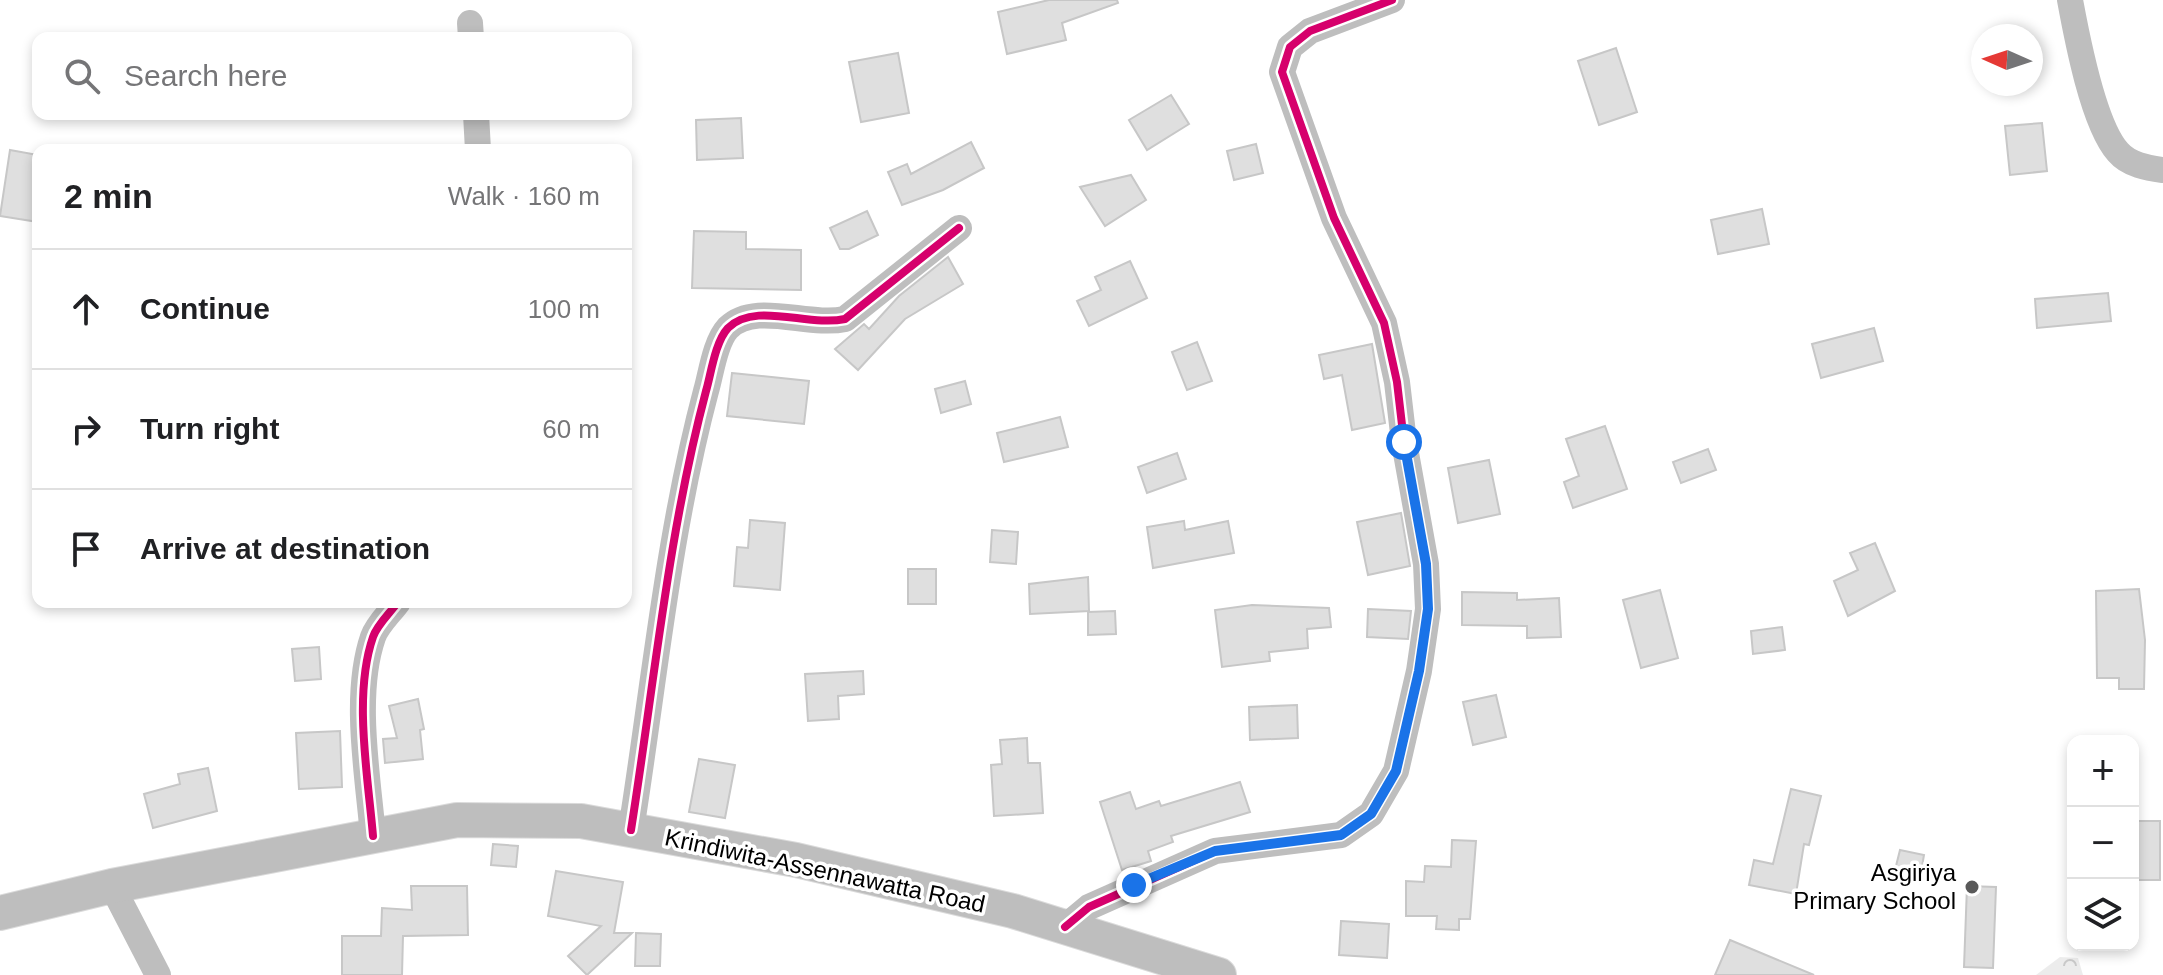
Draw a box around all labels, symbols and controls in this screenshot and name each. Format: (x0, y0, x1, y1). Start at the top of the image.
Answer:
north arrow (1971, 24, 2043, 96)
search box (32, 32, 632, 120)
icon: search (60, 54, 104, 98)
text: Search here (124, 59, 287, 92)
text: 2 min (64, 177, 153, 215)
text: Walk · 160 m (448, 181, 600, 211)
icon: ahead (64, 287, 108, 331)
text: Continue (140, 292, 270, 325)
text: 100 m (528, 294, 600, 324)
icon: right (64, 407, 108, 451)
text: Turn right (140, 412, 279, 445)
text: 60 m (542, 414, 600, 444)
route start (1386, 424, 1422, 460)
icon: arrive (64, 527, 108, 571)
text: Arrive at destination (140, 532, 430, 565)
map controls (2067, 735, 2139, 951)
button: + (2067, 735, 2139, 807)
button: − (2067, 807, 2139, 879)
street label: Krindiwita-Assennawatta Road (662, 823, 988, 918)
place label: Asgiriya Primary School (1793, 859, 1957, 914)
route end (1116, 867, 1152, 903)
marker: Asgiriya Primary School (1963, 878, 1981, 896)
button: layers (2067, 879, 2139, 951)

